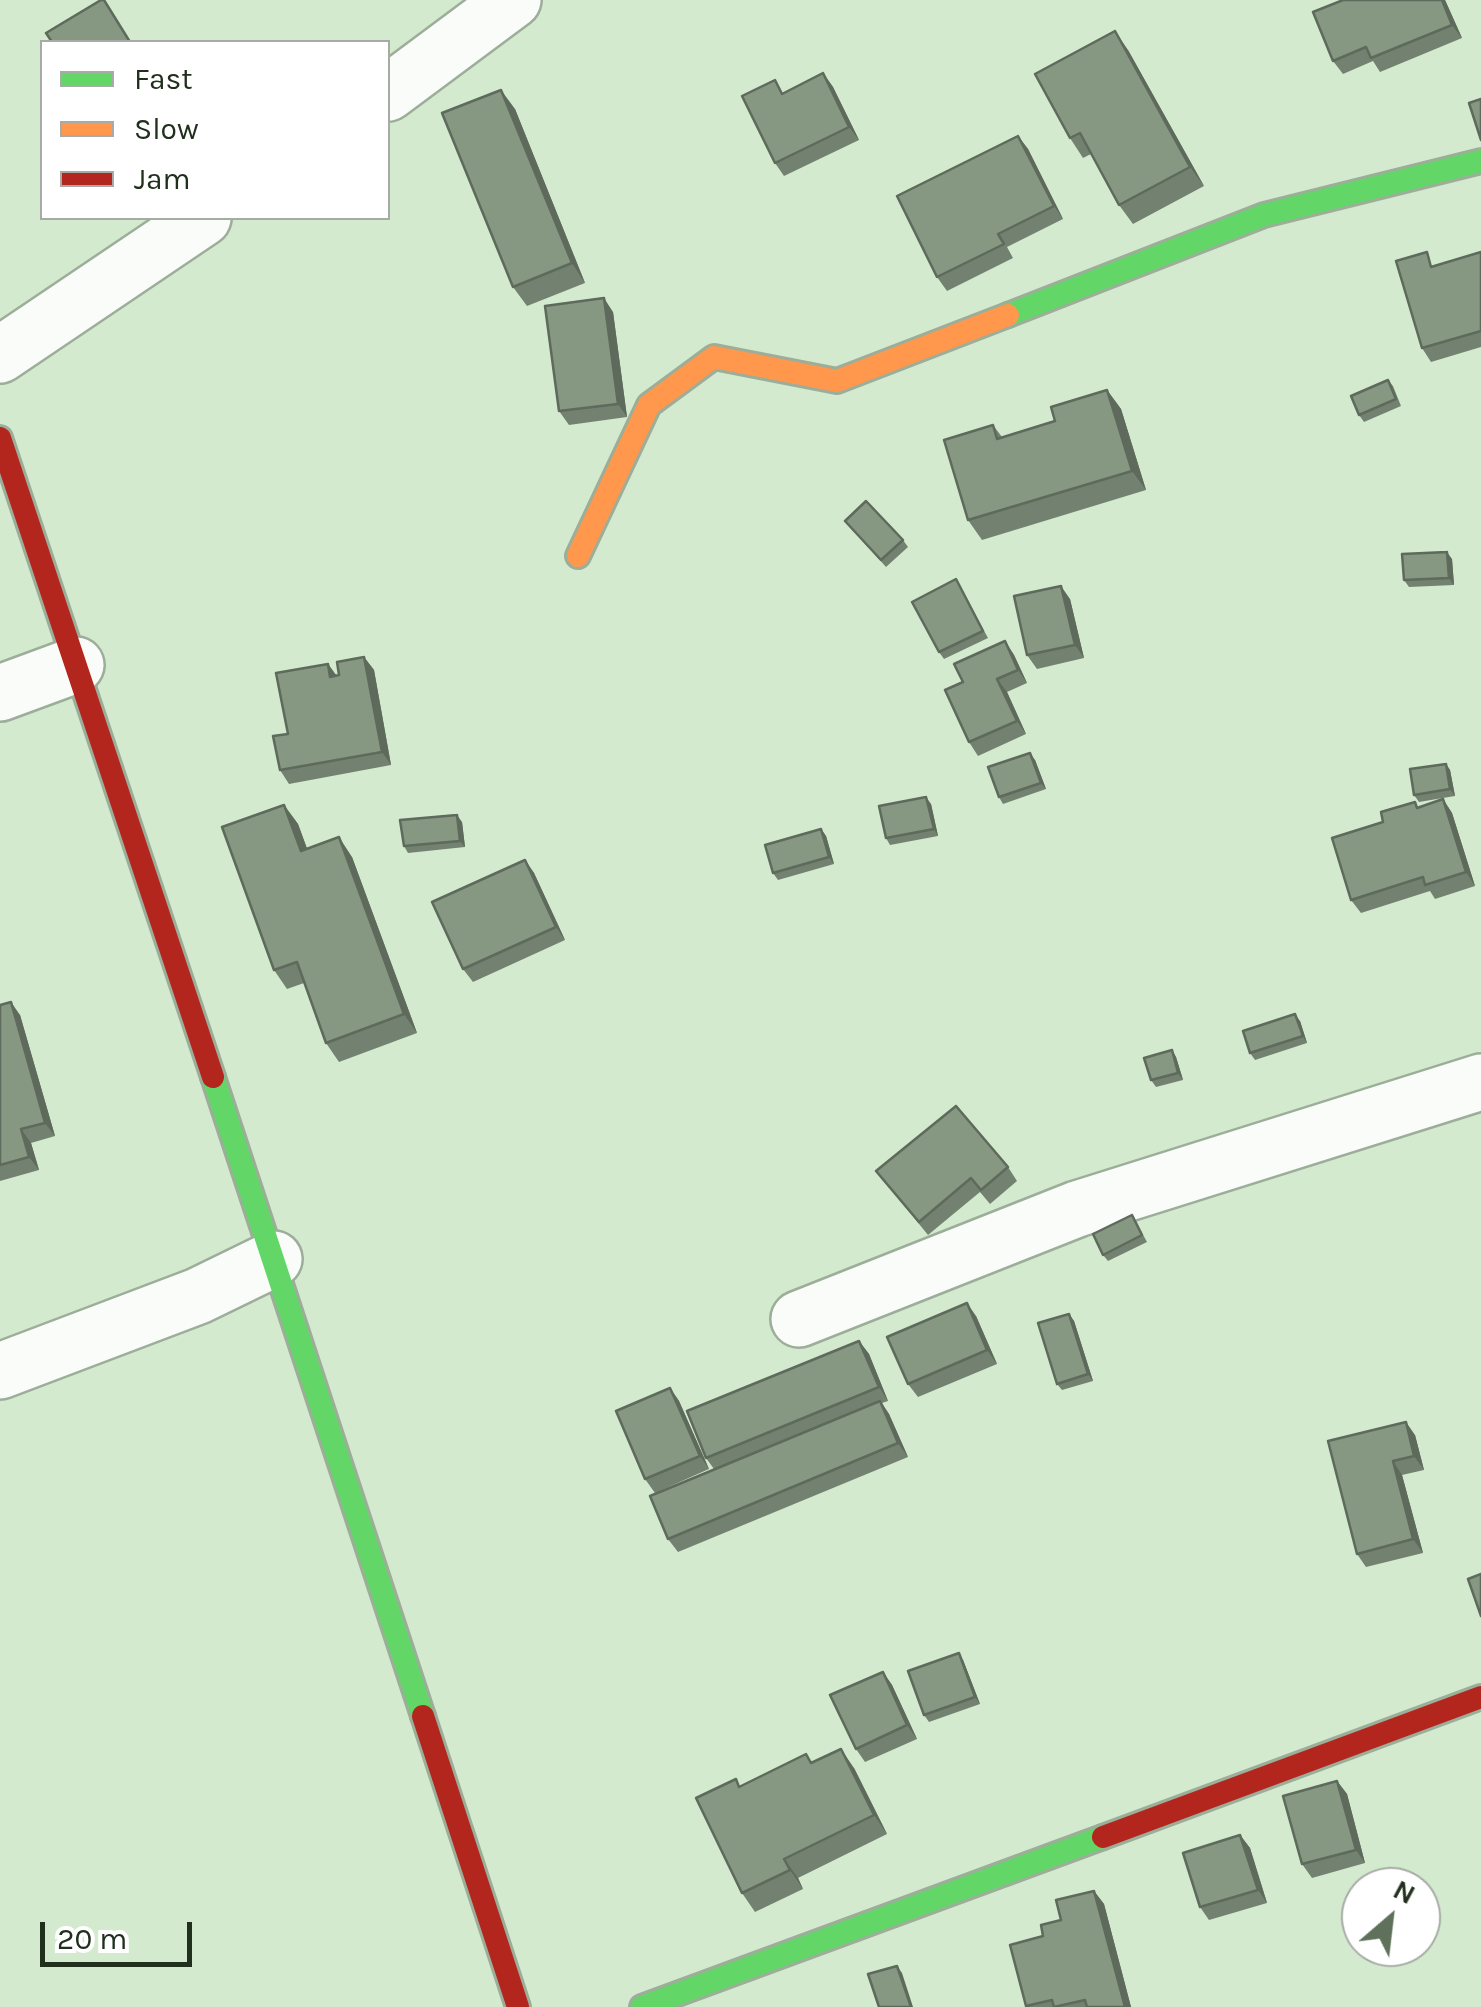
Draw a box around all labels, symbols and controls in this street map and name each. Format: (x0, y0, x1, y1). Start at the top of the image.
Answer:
legend (40, 40, 390, 220)
text: Fast (134, 61, 193, 97)
text: Slow (134, 111, 199, 147)
text: Jam (134, 161, 191, 197)
north arrow (1341, 1867, 1441, 1967)
text: N (1388, 1873, 1421, 1911)
scale bar (45, 1902, 198, 1964)
text: 20 m (57, 1921, 127, 1957)

